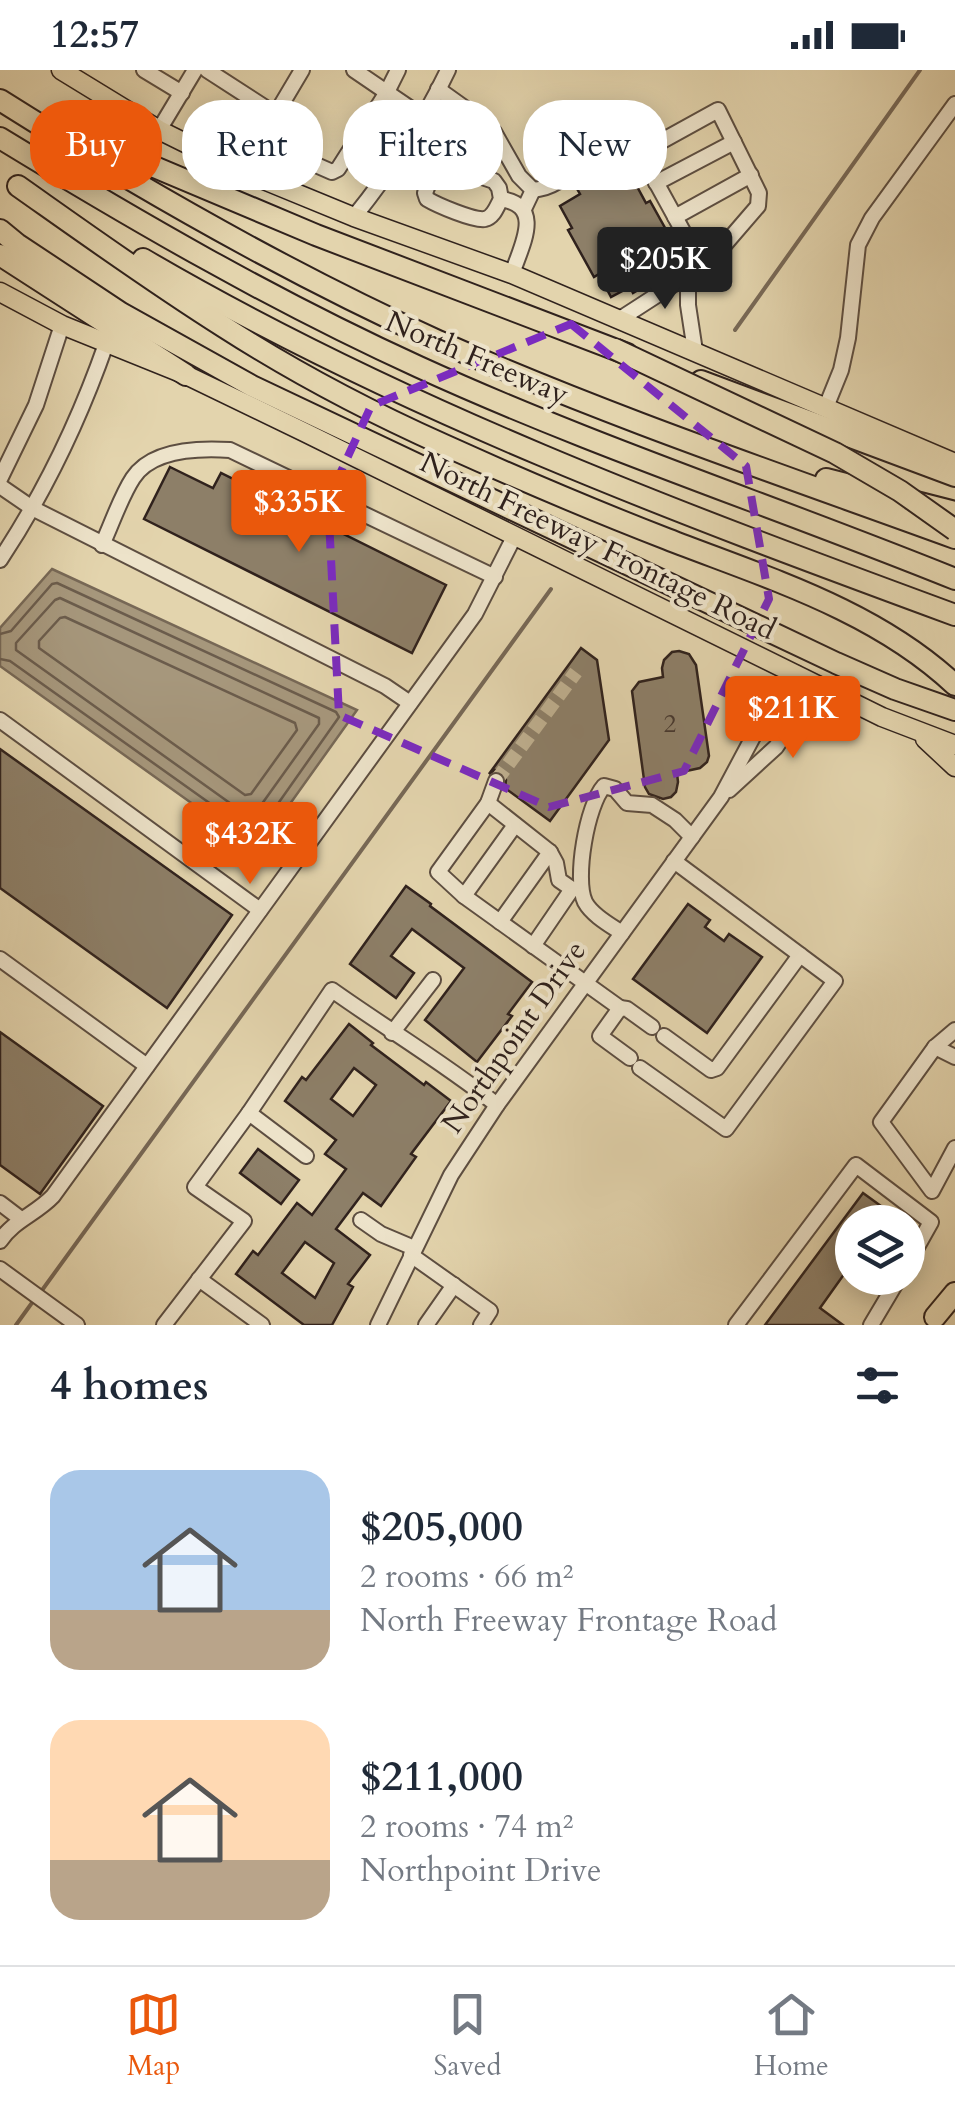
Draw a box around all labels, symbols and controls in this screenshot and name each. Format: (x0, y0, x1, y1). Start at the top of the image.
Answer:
text: 12:57 (50, 9, 139, 61)
chip: Buy (30, 100, 162, 190)
chip: Rent (182, 100, 323, 190)
chip: Filters (343, 100, 503, 190)
chip: New (523, 100, 667, 190)
pin: $205K (595, 227, 735, 312)
text: $205K (619, 237, 711, 281)
street label: North Freeway (379, 301, 575, 415)
street label: North Freeway Frontage Road (413, 442, 783, 650)
pin: $335K (229, 470, 369, 555)
text: $335K (253, 480, 345, 524)
pin: $211K (723, 676, 863, 761)
text: $211K (747, 686, 839, 730)
house number: 2 (664, 707, 676, 741)
pin: $432K (180, 802, 320, 887)
text: $432K (204, 812, 296, 856)
street label: Northpoint Drive (432, 932, 596, 1142)
map controls (835, 1205, 925, 1295)
button: layers (835, 1205, 925, 1295)
text: 4 homes (50, 1357, 208, 1414)
icon: filters (850, 1358, 905, 1413)
text: $205,000 (360, 1498, 523, 1555)
icon: home (130, 1510, 250, 1630)
text: 2 rooms · 66 m² (360, 1555, 573, 1599)
text: North Freeway Frontage Road (360, 1599, 777, 1643)
text: $211,000 (360, 1748, 523, 1805)
icon: home (130, 1760, 250, 1880)
text: 2 rooms · 74 m² (360, 1805, 573, 1849)
text: Northpoint Drive (360, 1849, 602, 1893)
tab: Map (126, 1987, 181, 2085)
tab: Saved (434, 1987, 501, 2085)
tab: Home (754, 1987, 829, 2085)

